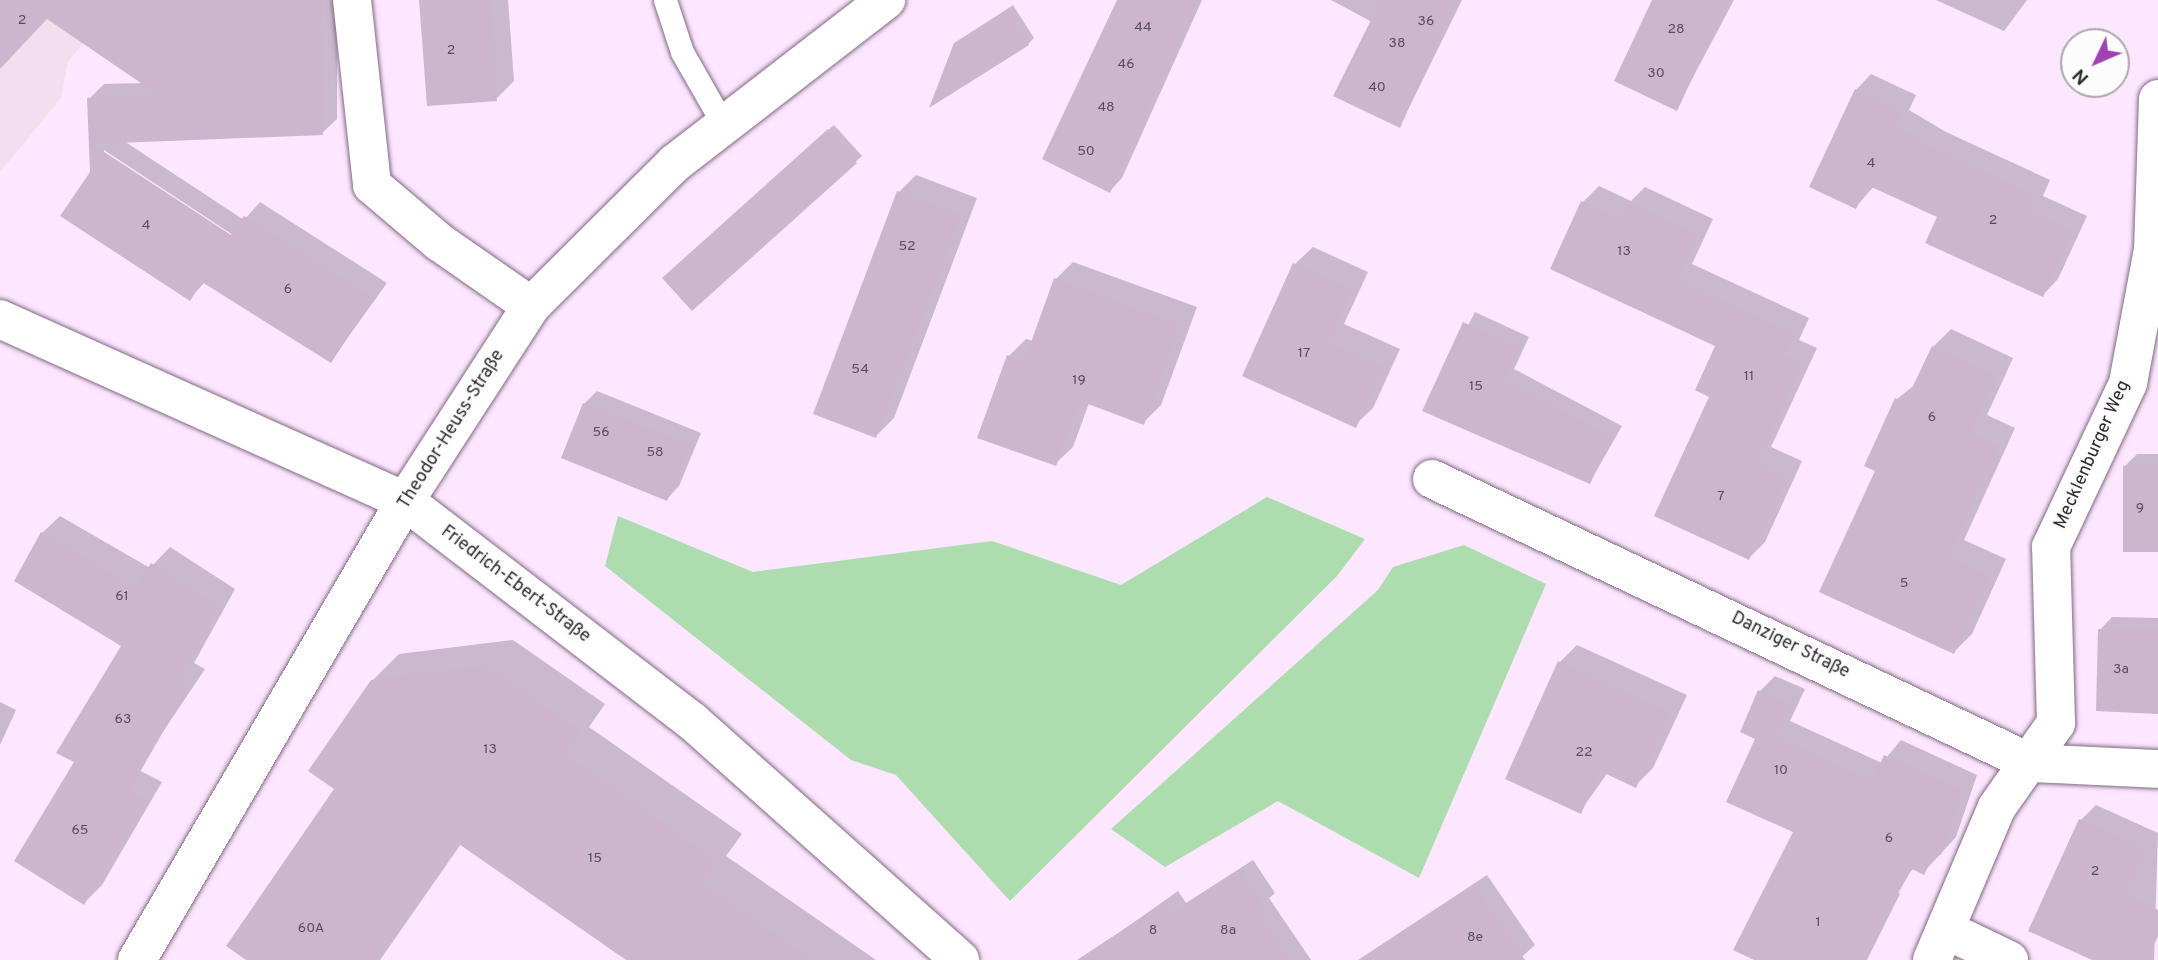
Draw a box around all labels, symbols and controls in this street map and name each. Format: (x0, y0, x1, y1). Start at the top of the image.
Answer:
house number: 2 (18, 13, 26, 29)
house number: 36 (1418, 14, 1434, 30)
house number: 44 (1134, 20, 1152, 36)
house number: 28 (1667, 22, 1685, 38)
north arrow (2060, 28, 2130, 98)
house number: 38 (1389, 36, 1405, 52)
house number: 2 (447, 43, 455, 59)
house number: 46 (1117, 57, 1135, 73)
text: N (2068, 63, 2095, 89)
house number: 30 (1647, 66, 1665, 82)
house number: 40 (1368, 80, 1386, 96)
house number: 48 (1097, 100, 1115, 116)
house number: 50 (1077, 144, 1095, 160)
house number: 4 (1867, 156, 1875, 172)
house number: 2 (1989, 213, 1997, 229)
house number: 4 (142, 218, 150, 234)
house number: 52 (898, 239, 916, 255)
house number: 13 (1617, 244, 1631, 260)
house number: 6 (284, 282, 292, 298)
street label: Theodor-Heuss-Straße (394, 346, 510, 514)
house number: 17 (1298, 346, 1310, 362)
house number: 54 (851, 362, 869, 378)
house number: 11 (1744, 369, 1754, 385)
house number: 19 (1072, 373, 1086, 389)
street label: Mecklenburger Weg (2050, 377, 2136, 533)
house number: 15 (1469, 379, 1483, 395)
house number: 6 (1928, 410, 1936, 426)
house number: 56 (592, 425, 610, 441)
house number: 58 (646, 445, 664, 461)
house number: 7 (1717, 489, 1725, 505)
house number: 9 (2136, 501, 2144, 517)
street label: Friedrich-Ebert-Straße (436, 522, 594, 648)
house number: 5 (1900, 576, 1908, 592)
house number: 61 (115, 589, 129, 605)
street label: Danziger Straße (1727, 608, 1853, 684)
house number: 3a (2113, 662, 2129, 678)
house number: 63 (115, 712, 131, 728)
house number: 13 (483, 742, 497, 758)
house number: 22 (1575, 745, 1593, 761)
house number: 10 (1774, 763, 1788, 779)
house number: 65 (71, 823, 89, 839)
house number: 6 (1885, 831, 1893, 847)
house number: 15 (588, 851, 602, 867)
house number: 2 (2091, 864, 2099, 880)
house number: 1 (1815, 915, 1821, 931)
house number: 60A (298, 921, 324, 937)
house number: 8 (1149, 923, 1157, 939)
house number: 8a (1220, 923, 1236, 939)
house number: 8e (1467, 930, 1483, 946)

